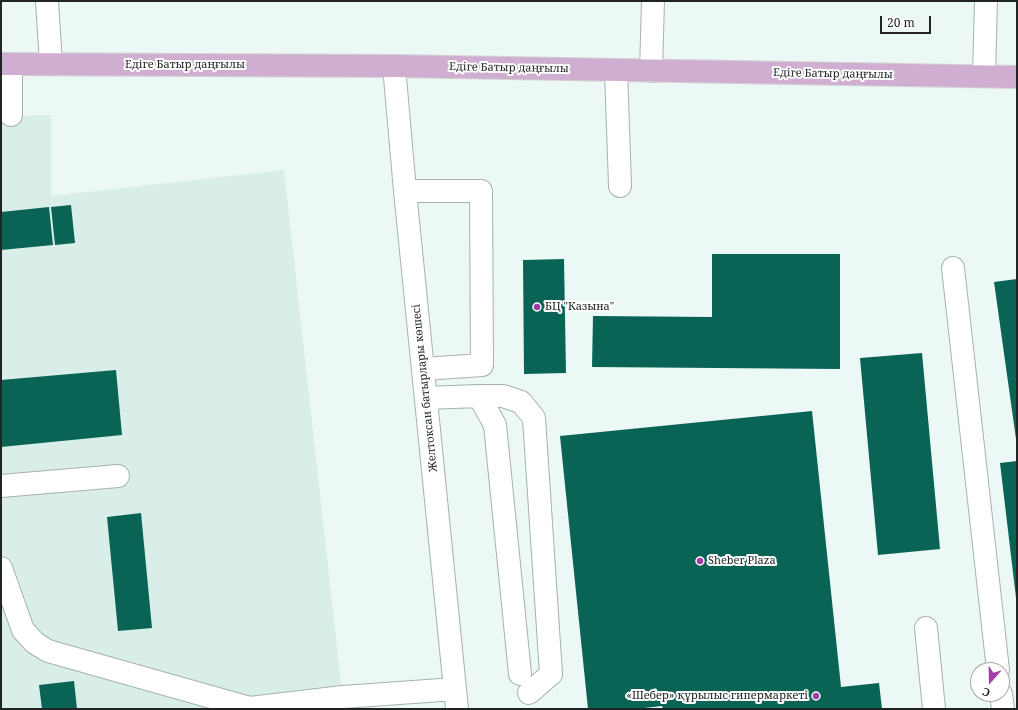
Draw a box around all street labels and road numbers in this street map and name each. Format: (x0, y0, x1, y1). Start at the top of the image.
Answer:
street label: Едіге Батыр даңғылы (125, 58, 245, 72)
street label: Едіге Батыр даңғылы (449, 60, 569, 76)
street label: Едіге Батыр даңғылы (773, 66, 893, 82)
street label: Желтоксан батырлары көшесі (410, 303, 440, 473)

